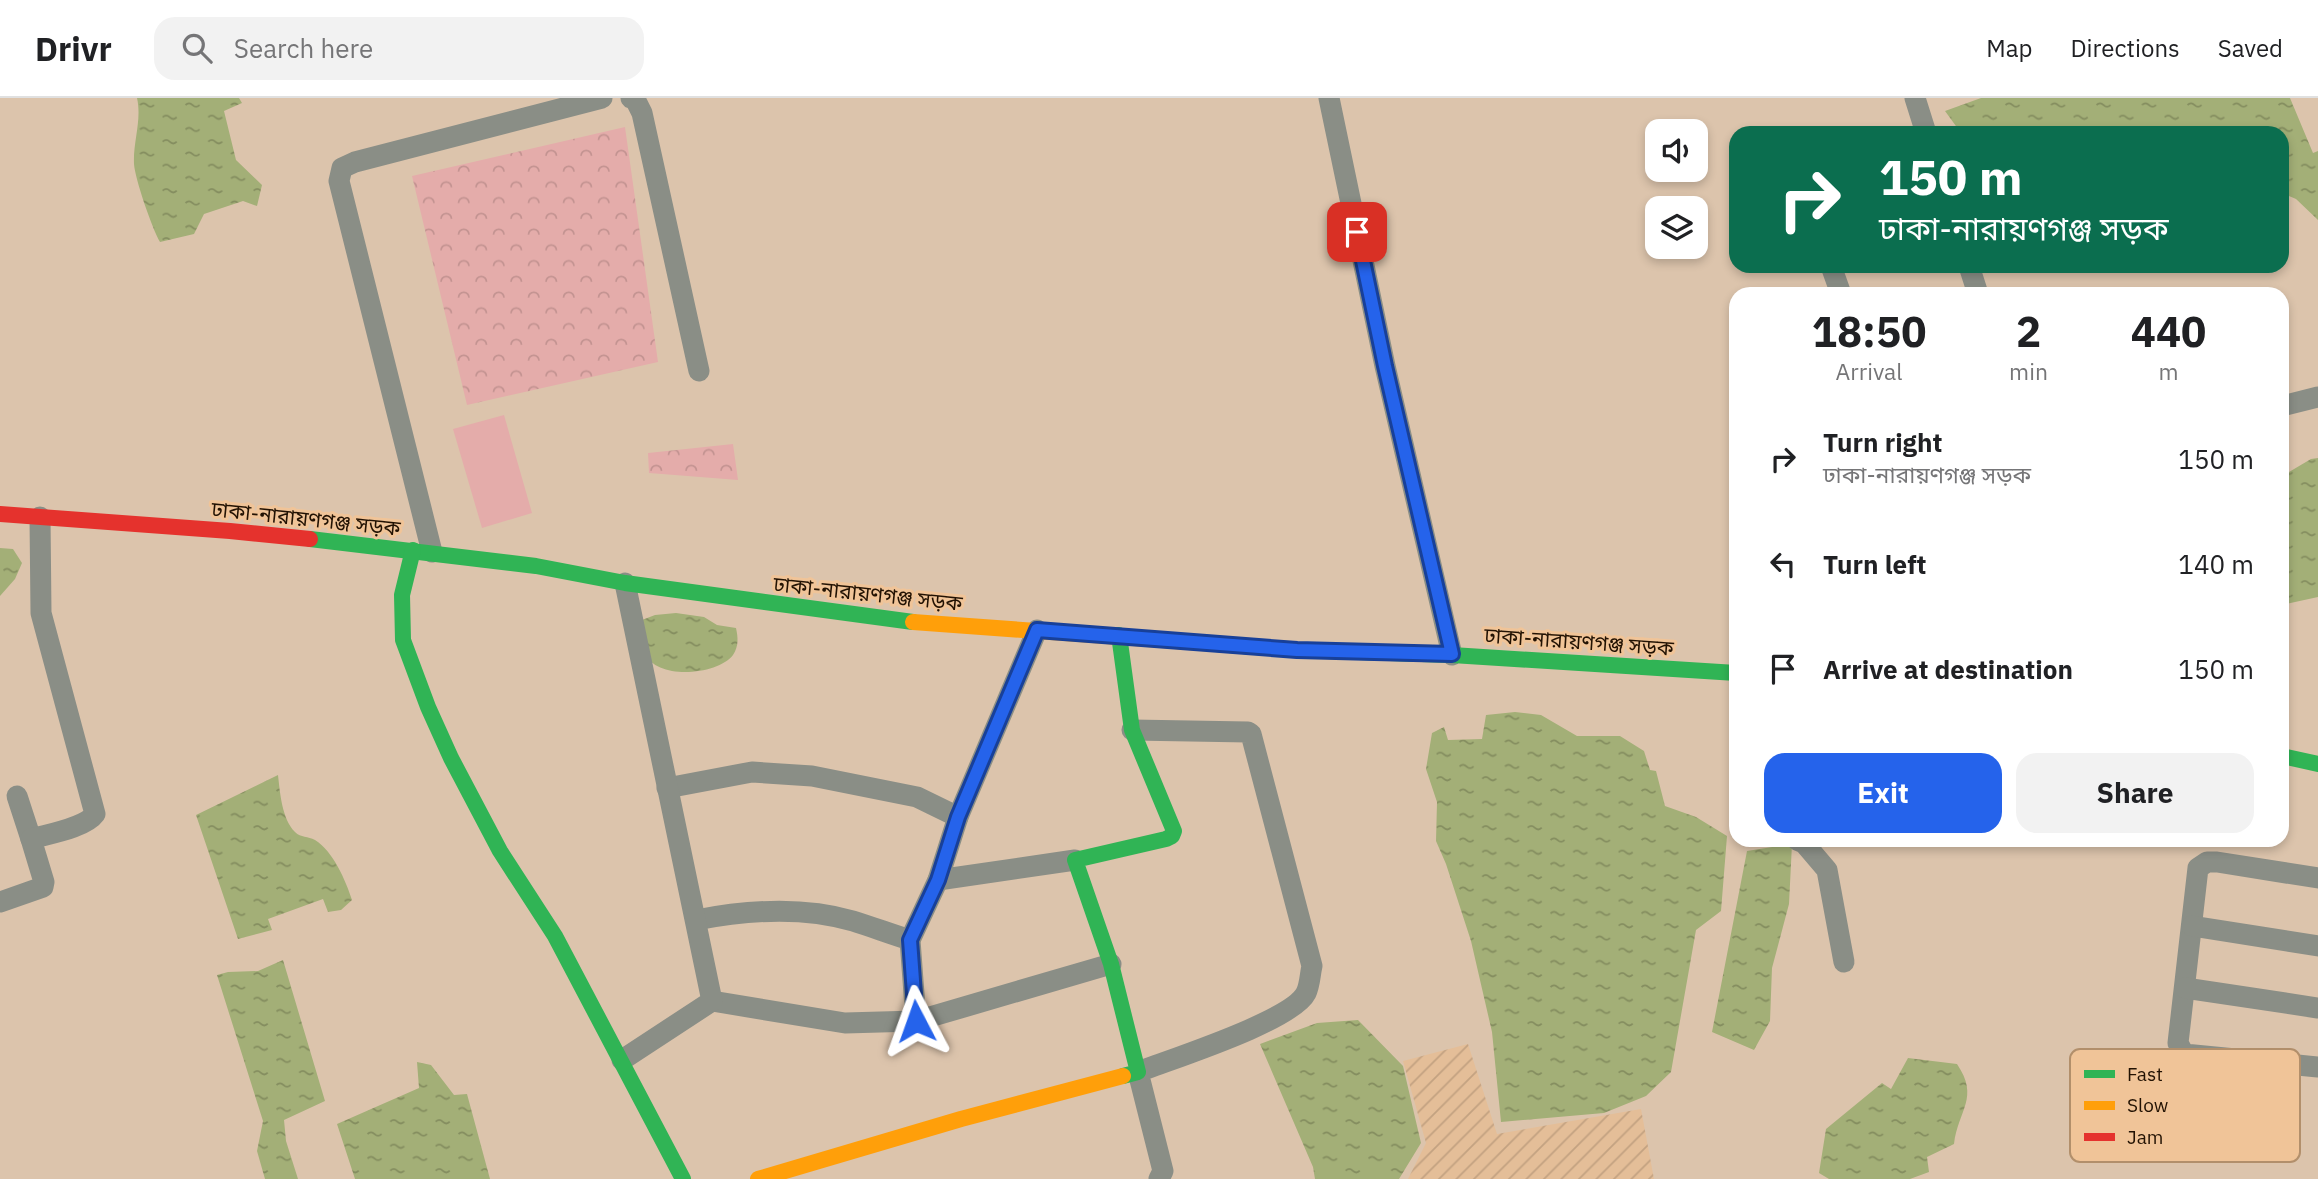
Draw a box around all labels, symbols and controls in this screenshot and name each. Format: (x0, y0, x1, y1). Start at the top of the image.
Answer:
search box (154, 17, 644, 80)
text: Drivr (35, 27, 112, 70)
icon: search (178, 29, 216, 67)
text: Search here (234, 31, 373, 65)
text: Map (1986, 32, 2032, 64)
text: Directions (2070, 32, 2180, 64)
text: Saved (2218, 32, 2283, 64)
map controls (1645, 119, 1708, 259)
button: sound (1645, 119, 1708, 182)
text: 150 m (1879, 145, 2023, 208)
icon: right (1764, 154, 1855, 245)
button: layers (1645, 196, 1708, 259)
pin (1327, 202, 1387, 262)
text: ঢাকা-নারায়ণগঞ্জ সড়ক (1879, 207, 2169, 249)
icon: arrive (1338, 213, 1376, 251)
text: 18:50 (1812, 304, 1926, 359)
text: 2 (2016, 304, 2041, 359)
text: 440 (2131, 304, 2206, 359)
text: Arrival (1836, 356, 1903, 386)
text: min (2009, 356, 2048, 386)
text: m (2158, 356, 2179, 386)
text: Turn right (1823, 425, 1942, 459)
icon: right (1764, 440, 1802, 478)
text: 150 m (2178, 442, 2254, 476)
text: ঢাকা-নারায়ণগঞ্জ সড়ক (1823, 459, 2031, 489)
street label: ঢাকা-নারায়ণগঞ্জ সড়ক (209, 494, 403, 542)
icon: left (1764, 545, 1802, 583)
text: Turn left (1823, 547, 1926, 581)
text: 140 m (2178, 547, 2254, 581)
street label: ঢাকা-নারায়ণগঞ্জ সড়ক (771, 569, 965, 617)
street label: ঢাকা-নারায়ণগঞ্জ সড়ক (1482, 620, 1676, 662)
icon: arrive (1764, 650, 1802, 688)
text: Arrive at destination (1823, 652, 2073, 686)
text: 150 m (2178, 652, 2254, 686)
button: Exit (1764, 753, 2002, 833)
button: Share (2016, 753, 2254, 833)
position arrow (879, 984, 953, 1058)
legend (2070, 1049, 2300, 1162)
text: Fast (2127, 1062, 2163, 1086)
text: Slow (2127, 1093, 2168, 1117)
text: Jam (2127, 1125, 2163, 1149)

